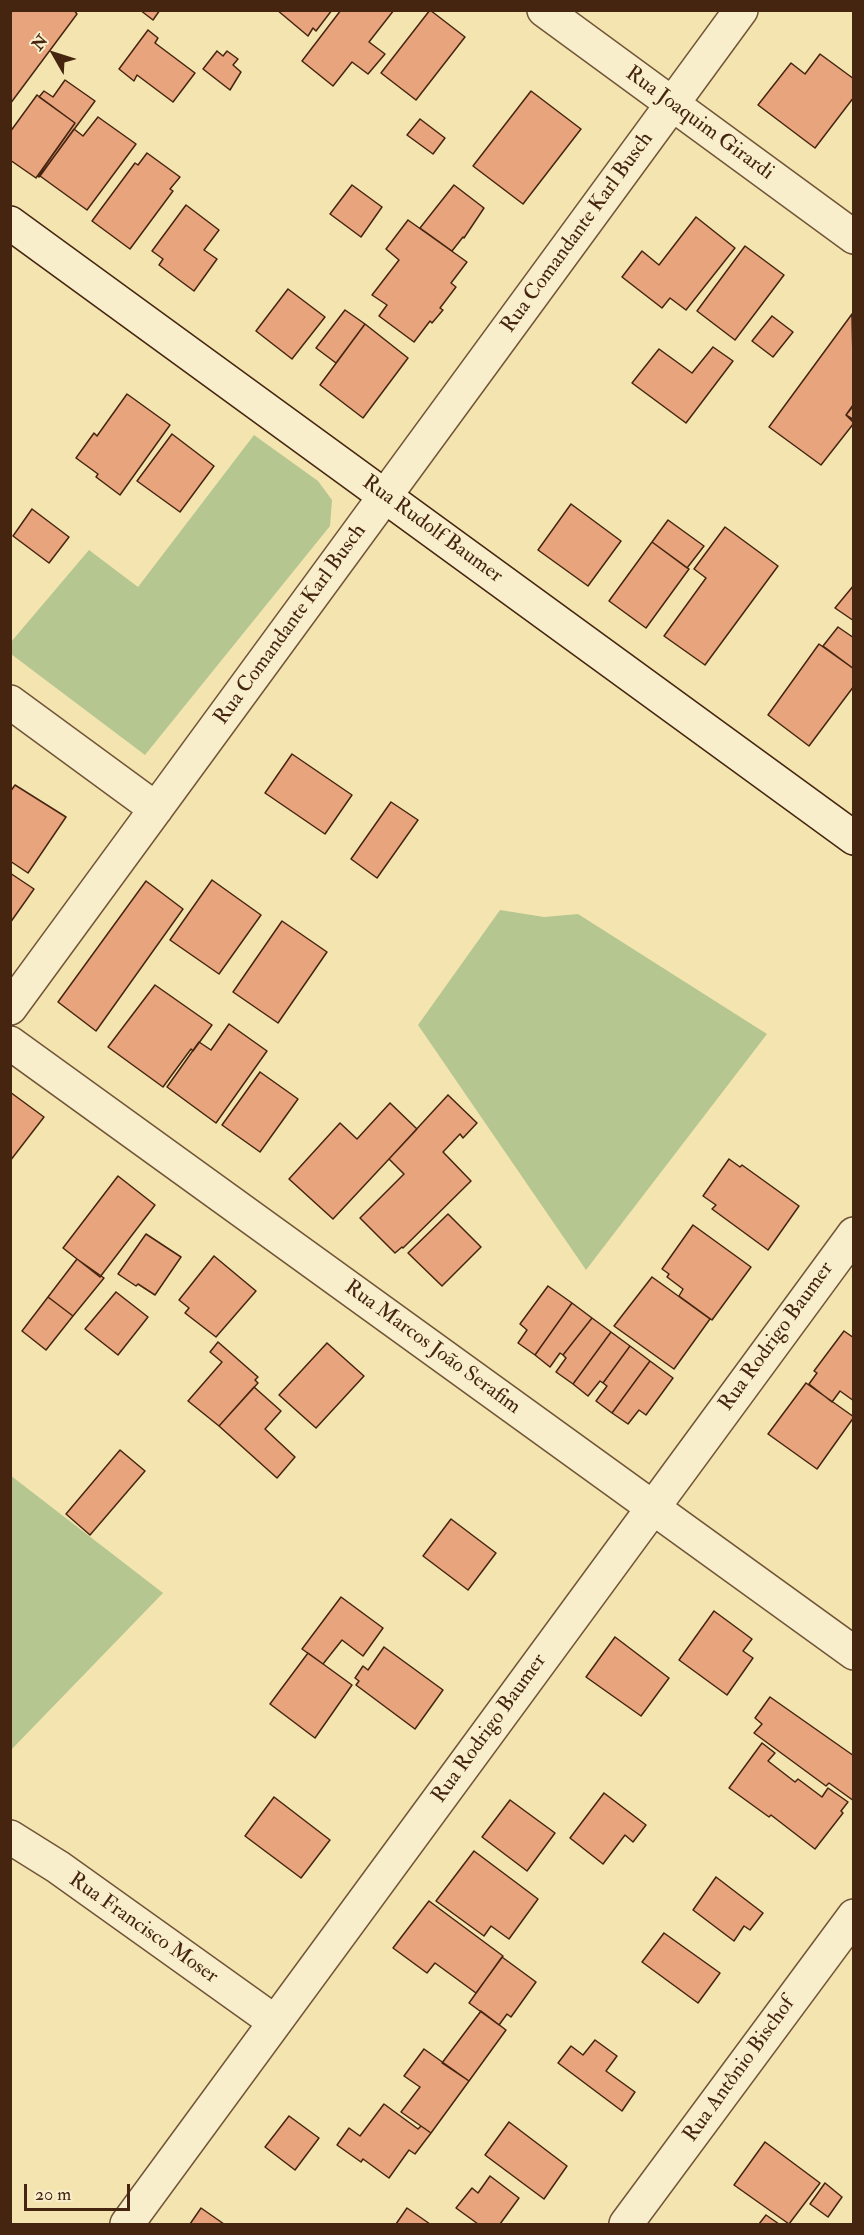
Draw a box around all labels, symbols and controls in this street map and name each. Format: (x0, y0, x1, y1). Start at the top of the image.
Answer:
north arrow (24, 24, 84, 84)
text: N (28, 31, 52, 55)
street label: Rua Joaquim Girardi (620, 62, 778, 186)
street label: Rua Comandante Karl Busch (497, 128, 659, 338)
street label: Rua Rudolf Baumer (357, 471, 507, 589)
street label: Rua Comandante Karl Busch (210, 520, 372, 730)
street label: Rua Rodrigo Baumer (714, 1257, 840, 1417)
street label: Rua Marcos João Serafim (339, 1276, 525, 1420)
street label: Rua Rodrigo Baumer (427, 1649, 553, 1809)
street label: Rua Francisco Moser (63, 1868, 223, 1990)
street label: Rua Antônio Bischof (679, 1992, 801, 2148)
scale bar (27, 2172, 134, 2210)
text: 20 m (35, 2183, 71, 2206)

